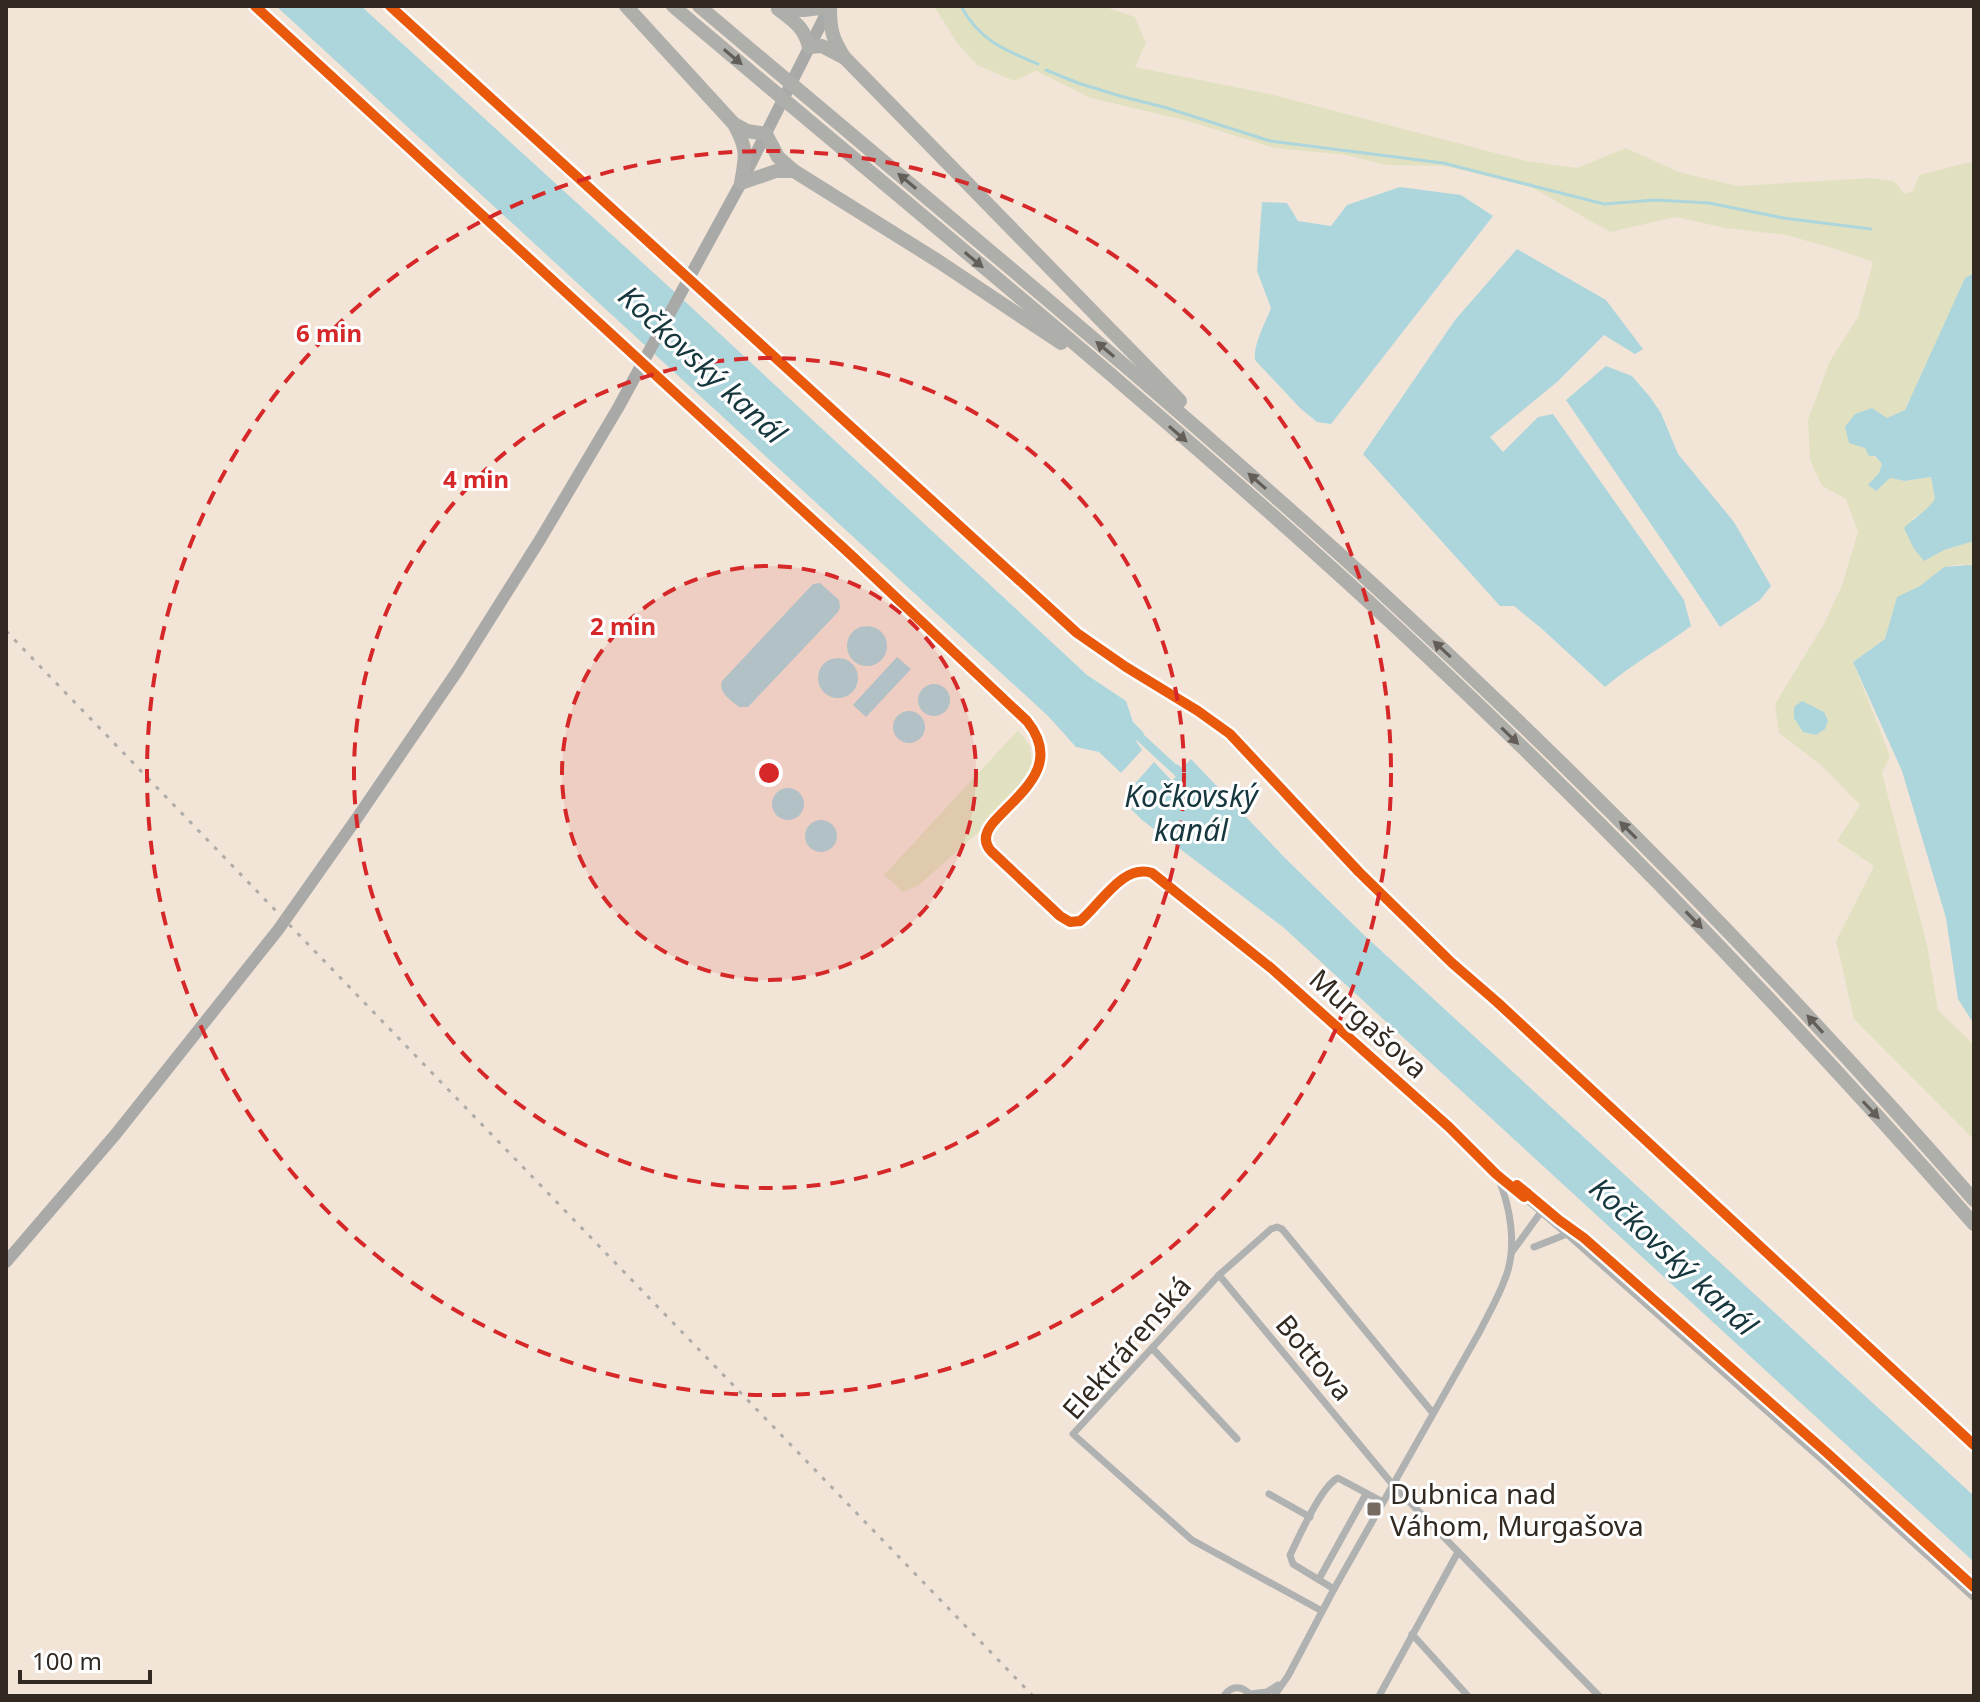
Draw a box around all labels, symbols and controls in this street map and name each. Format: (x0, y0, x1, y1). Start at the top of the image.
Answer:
one-way arrow (723, 47, 742, 65)
one-way arrow (897, 173, 917, 190)
one-way arrow (964, 251, 984, 268)
water label: Kočkovský kanál (610, 276, 797, 453)
text: 6 min (296, 316, 362, 349)
one-way arrow (1096, 341, 1116, 358)
one-way arrow (1169, 424, 1188, 442)
text: 4 min (443, 462, 509, 495)
one-way arrow (1247, 472, 1266, 490)
text: 2 min (590, 609, 656, 642)
one-way arrow (1432, 640, 1451, 658)
one-way arrow (1500, 726, 1519, 745)
centre of rings (755, 759, 783, 787)
water label: Kočkovský kanál (1124, 775, 1260, 850)
one-way arrow (1619, 821, 1638, 840)
one-way arrow (1684, 910, 1702, 929)
street label: Murgašova (1302, 960, 1436, 1086)
one-way arrow (1806, 1014, 1824, 1033)
one-way arrow (1862, 1100, 1880, 1119)
water label: Kočkovský kanál (1581, 1168, 1768, 1345)
street label: Elektrárenská (1053, 1267, 1199, 1427)
street label: Bottova (1268, 1306, 1362, 1408)
place label: Dubnica nad Váhom, Murgašova (1390, 1474, 1644, 1544)
marker: Dubnica nad Váhom, Murgašova (1365, 1500, 1383, 1518)
scale bar (20, 1634, 150, 1684)
text: 100 m (32, 1644, 102, 1677)

